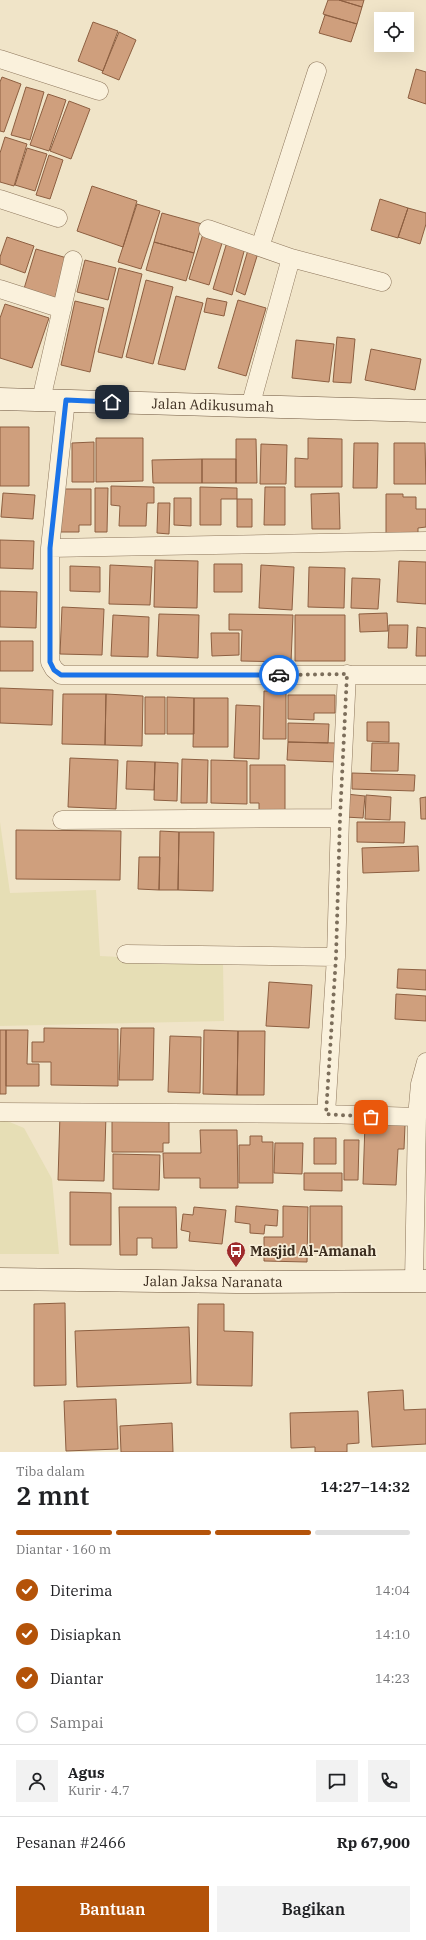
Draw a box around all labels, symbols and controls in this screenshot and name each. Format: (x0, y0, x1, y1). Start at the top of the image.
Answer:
map controls (374, 12, 414, 52)
button: locate (374, 12, 414, 52)
pin (95, 385, 129, 419)
icon: home (101, 391, 123, 413)
street label: Jalan Adikusumah (151, 394, 275, 416)
courier (259, 655, 299, 695)
icon: car (268, 664, 290, 686)
pin (354, 1100, 388, 1134)
icon: bag (360, 1106, 382, 1128)
bus stop icon: Masjid Al-Amanah (225, 1240, 247, 1268)
place label: Masjid Al-Amanah (250, 1242, 376, 1260)
street label: Jalan Jaksa Naranata (143, 1272, 283, 1291)
text: Tiba dalam (16, 1463, 85, 1480)
text: 14:27–14:32 (320, 1477, 410, 1496)
text: 2 mnt (16, 1478, 89, 1512)
text: Diantar · 160 m (16, 1541, 111, 1558)
icon: check (16, 1579, 38, 1601)
text: Diterima (50, 1581, 113, 1600)
text: 14:04 (375, 1582, 410, 1599)
icon: check (16, 1623, 38, 1645)
text: Disiapkan (50, 1625, 121, 1644)
text: 14:10 (375, 1626, 410, 1643)
icon: check (16, 1667, 38, 1689)
text: Diantar (50, 1669, 103, 1688)
text: 14:23 (375, 1670, 410, 1687)
text: Sampai (50, 1713, 104, 1732)
button: person (16, 1760, 58, 1802)
button: chat (316, 1760, 358, 1802)
button: phone (368, 1760, 410, 1802)
text: Agus (68, 1763, 105, 1782)
text: Kurir · 4.7 (68, 1782, 130, 1799)
text: Pesanan #2466 (16, 1833, 126, 1852)
text: Rp 67,900 (337, 1833, 410, 1852)
button: Bantuan (16, 1886, 209, 1932)
button: Bagikan (217, 1886, 410, 1932)

